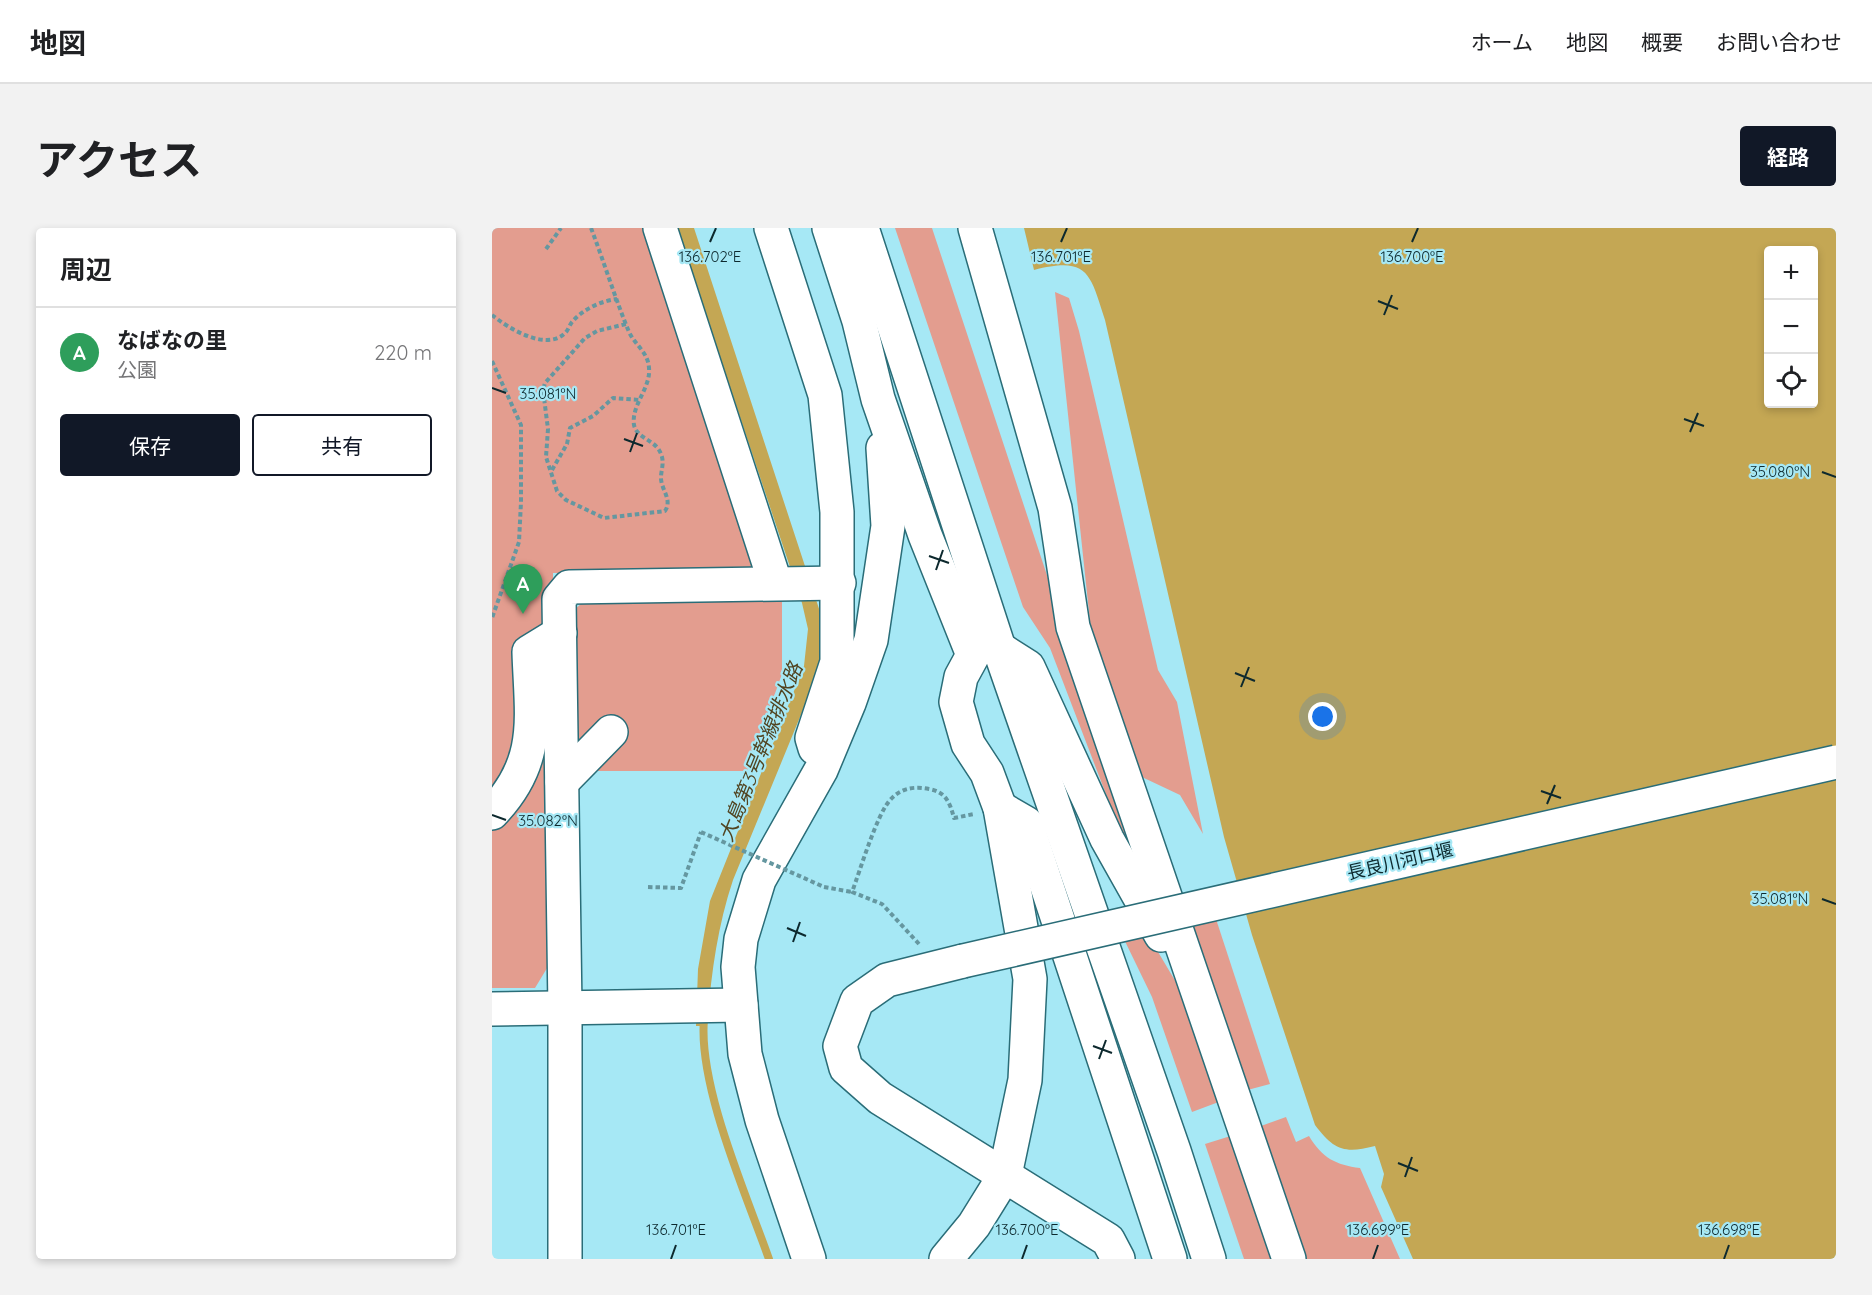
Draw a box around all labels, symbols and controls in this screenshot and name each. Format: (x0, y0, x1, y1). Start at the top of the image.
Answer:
text: 地図 (30, 25, 86, 60)
text: ホーム (1471, 29, 1533, 55)
text: 地図 (1566, 29, 1608, 55)
text: 概要 (1641, 29, 1683, 55)
text: お問い合わせ (1716, 29, 1842, 55)
button: 経路 (1740, 126, 1836, 186)
text: アクセス (36, 133, 202, 186)
map controls (1764, 246, 1818, 408)
button: + (1764, 246, 1818, 300)
text: 136.702°E (679, 247, 741, 266)
text: 136.701°E (1031, 247, 1091, 266)
text: 136.700°E (1380, 247, 1444, 266)
text: 周辺 (60, 253, 112, 286)
button: − (1764, 300, 1818, 354)
text: なばなの里 (117, 326, 227, 354)
text: A (73, 340, 86, 365)
text: 220 m (374, 340, 432, 365)
button: locate (1764, 354, 1818, 408)
text: 公園 (117, 357, 157, 382)
text: 35.081°N (520, 384, 576, 403)
button: 保存 (60, 414, 240, 476)
button: 共有 (252, 414, 432, 476)
text: 35.080°N (1750, 462, 1810, 481)
pin: A (504, 564, 543, 614)
water label: 大島第3号幹線排水路 (713, 657, 808, 845)
your location (1308, 702, 1337, 731)
text: 35.082°N (518, 811, 578, 830)
street label: 長良川河口堰 (1345, 838, 1455, 884)
text: 35.081°N (1752, 889, 1808, 908)
text: 136.701°E (646, 1220, 706, 1239)
text: 136.700°E (995, 1220, 1059, 1239)
text: 136.699°E (1347, 1220, 1409, 1239)
text: 136.698°E (1698, 1220, 1760, 1239)

